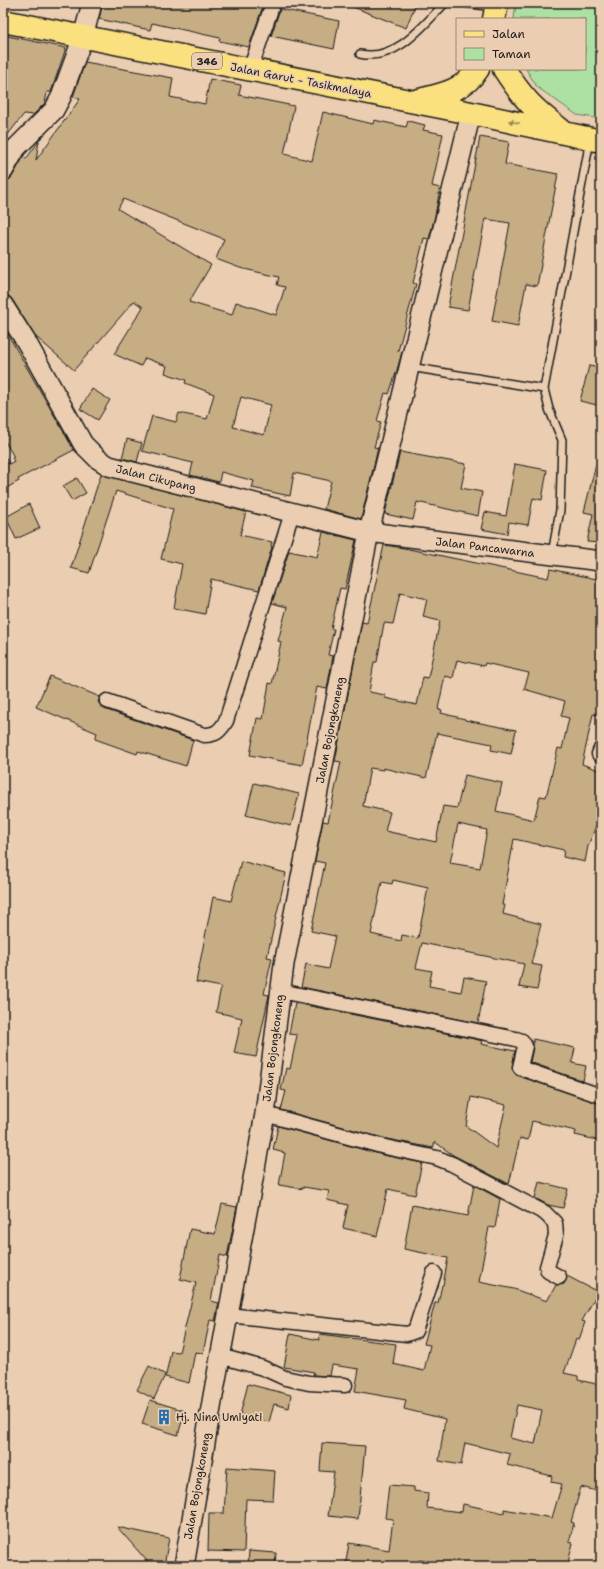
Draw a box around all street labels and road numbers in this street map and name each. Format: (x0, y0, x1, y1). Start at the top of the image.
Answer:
road number: 346 (192, 53, 222, 69)
street label: Jalan Garut - Tasikmalaya (229, 59, 373, 102)
street label: Jalan Cikupang (114, 461, 198, 496)
street label: Jalan Pancawarna (435, 534, 535, 561)
street label: Jalan Bojongkoneng (313, 675, 348, 785)
street label: Jalan Bojongkoneng (259, 993, 288, 1103)
street label: Jalan Bojongkoneng (181, 1431, 214, 1541)

